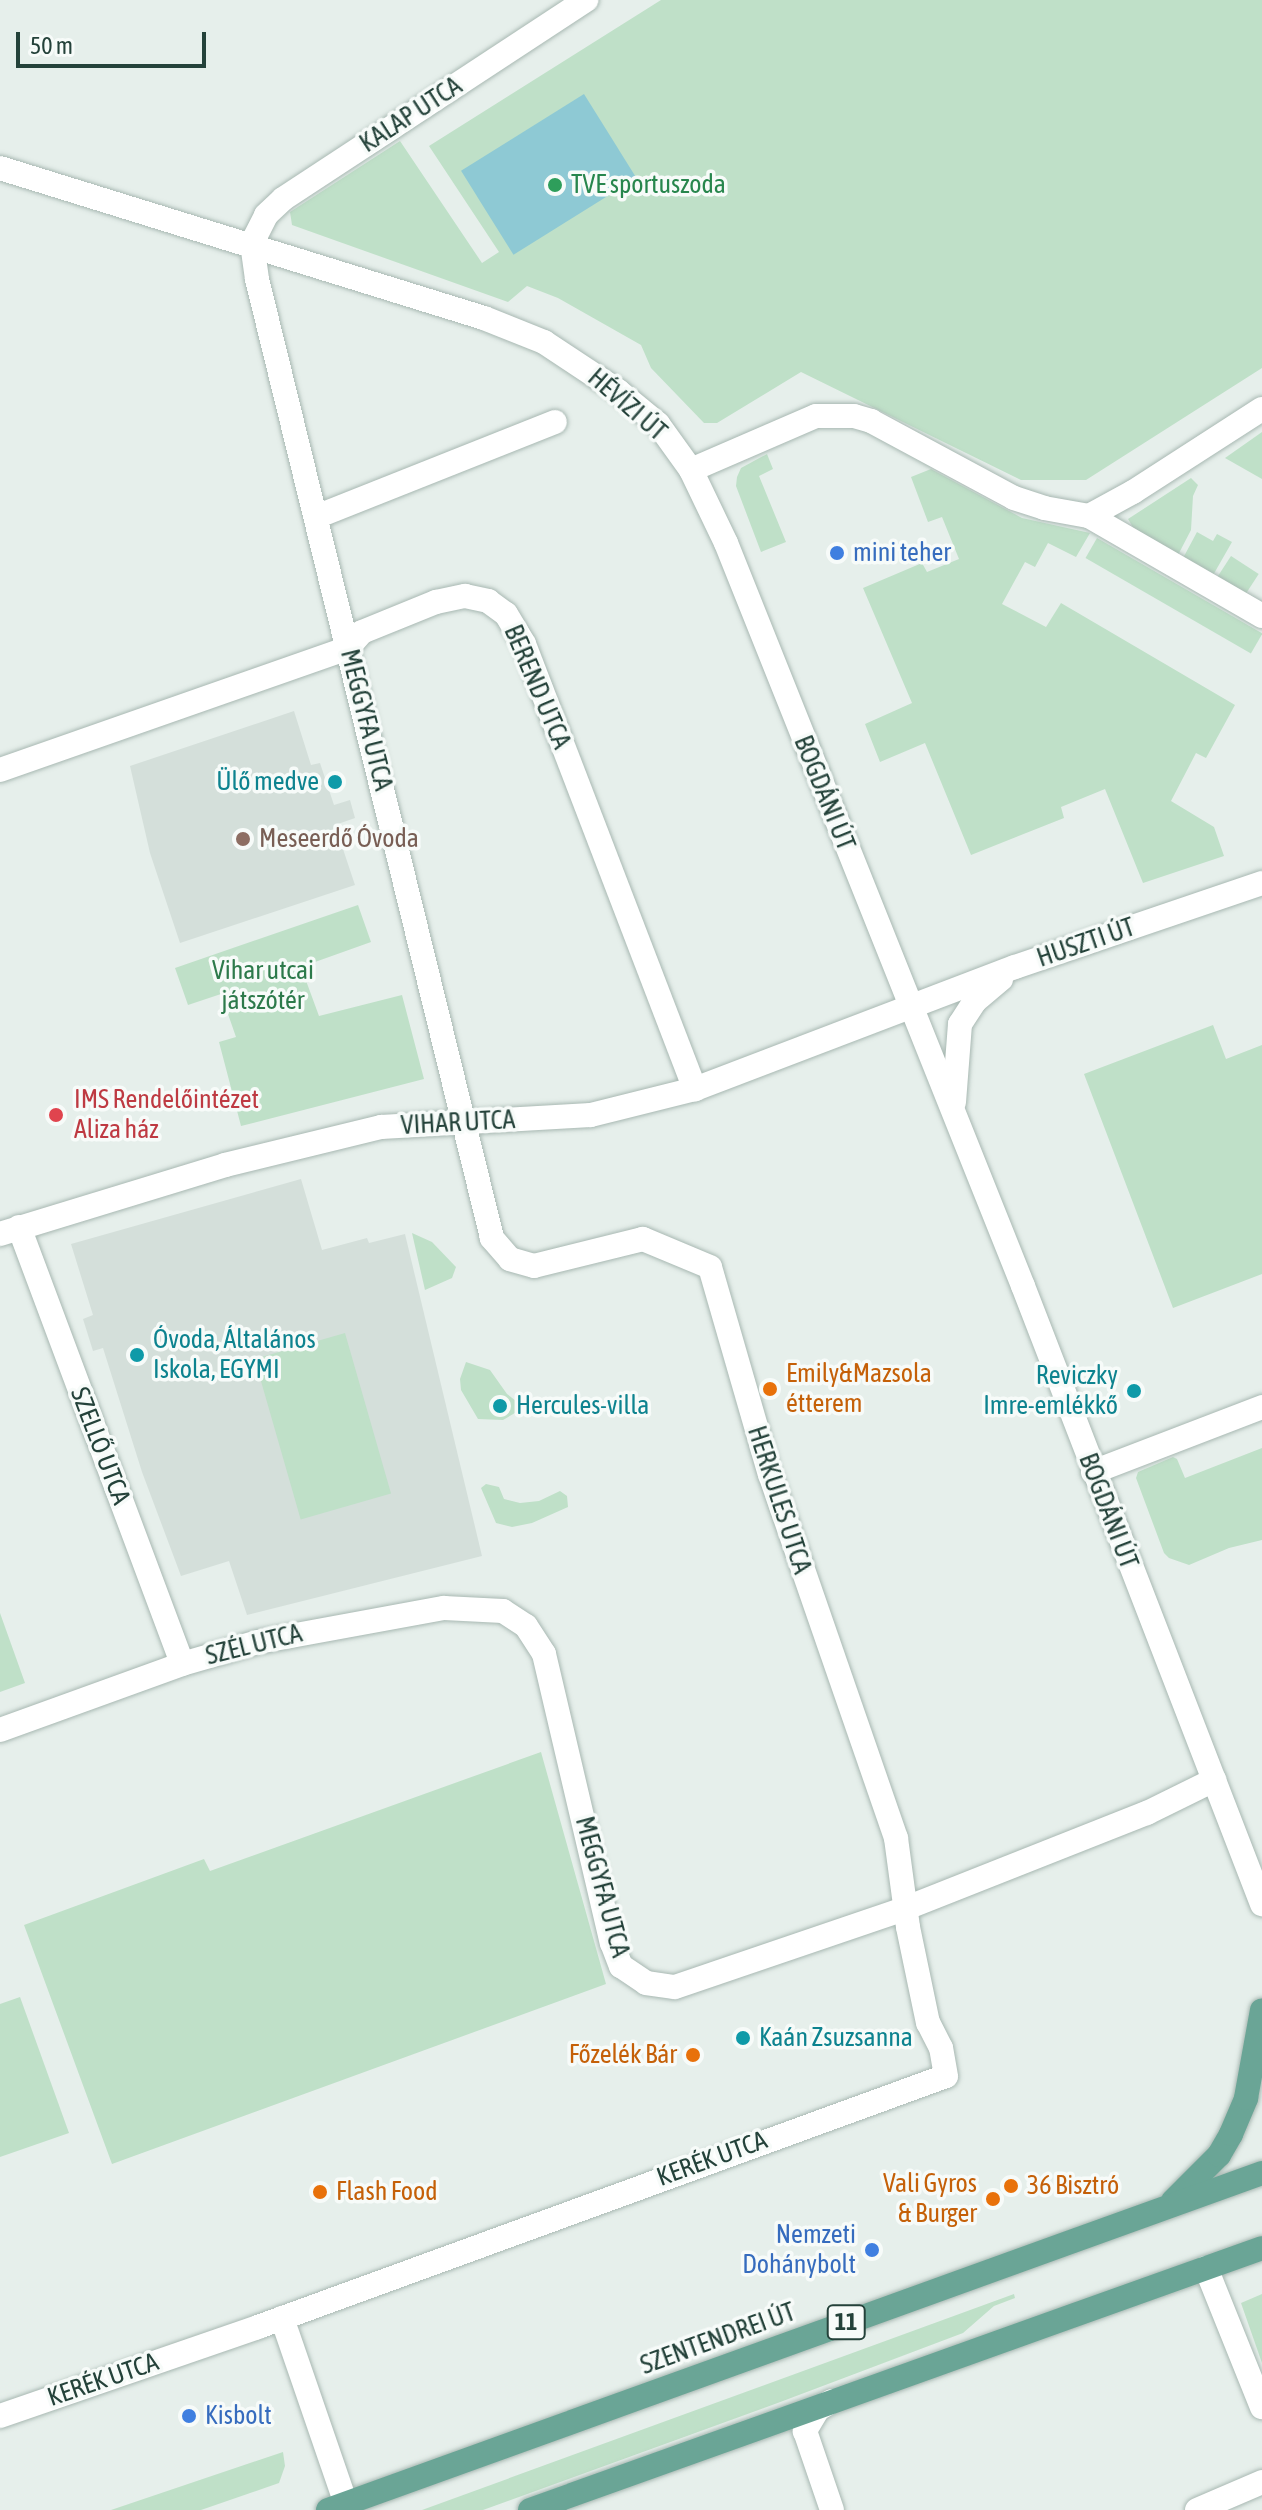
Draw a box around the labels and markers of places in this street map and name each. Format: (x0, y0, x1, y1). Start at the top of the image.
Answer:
place label: TVE sportuszoda (571, 169, 726, 201)
marker: TVE sportuszoda (546, 176, 564, 194)
place label: mini teher (853, 537, 951, 569)
marker: mini teher (828, 544, 846, 562)
place label: Ülő medve (216, 766, 319, 798)
marker: Ülő medve (326, 773, 344, 791)
place label: Meseerdő Óvoda (259, 823, 419, 855)
marker: Meseerdő Óvoda (234, 830, 252, 848)
place label: IMS Rendelőintézet Aliza ház (74, 1084, 259, 1146)
marker: IMS Rendelőintézet Aliza ház (45, 1104, 67, 1126)
place label: Óvoda, Általános Iskola, EGYMI (153, 1324, 316, 1386)
marker: Óvoda, Általános Iskola, EGYMI (128, 1346, 146, 1364)
place label: Emily&Mazsola étterem (786, 1358, 932, 1420)
place label: Reviczky Imre-emlékkő (983, 1360, 1118, 1422)
marker: Emily&Mazsola étterem (761, 1380, 779, 1398)
marker: Reviczky Imre-emlékkő (1125, 1382, 1143, 1400)
place label: Hercules-villa (516, 1390, 649, 1422)
marker: Hercules-villa (491, 1397, 509, 1415)
place label: Kaán Zsuzsanna (759, 2022, 913, 2054)
marker: Kaán Zsuzsanna (734, 2029, 752, 2047)
place label: Főzelék Bár (569, 2039, 677, 2071)
marker: Főzelék Bár (684, 2046, 702, 2064)
place label: Vali Gyros & Burger (883, 2168, 977, 2230)
place label: 36 Bisztró (1027, 2170, 1119, 2202)
place label: Flash Food (336, 2176, 438, 2208)
marker: 36 Bisztró (1002, 2177, 1020, 2195)
marker: Flash Food (311, 2183, 329, 2201)
marker: Vali Gyros & Burger (984, 2190, 1002, 2208)
place label: Nemzeti Dohánybolt (742, 2219, 856, 2280)
marker: Nemzeti Dohánybolt (863, 2241, 881, 2259)
place label: Kisbolt (205, 2400, 272, 2432)
marker: Kisbolt (180, 2407, 198, 2425)

